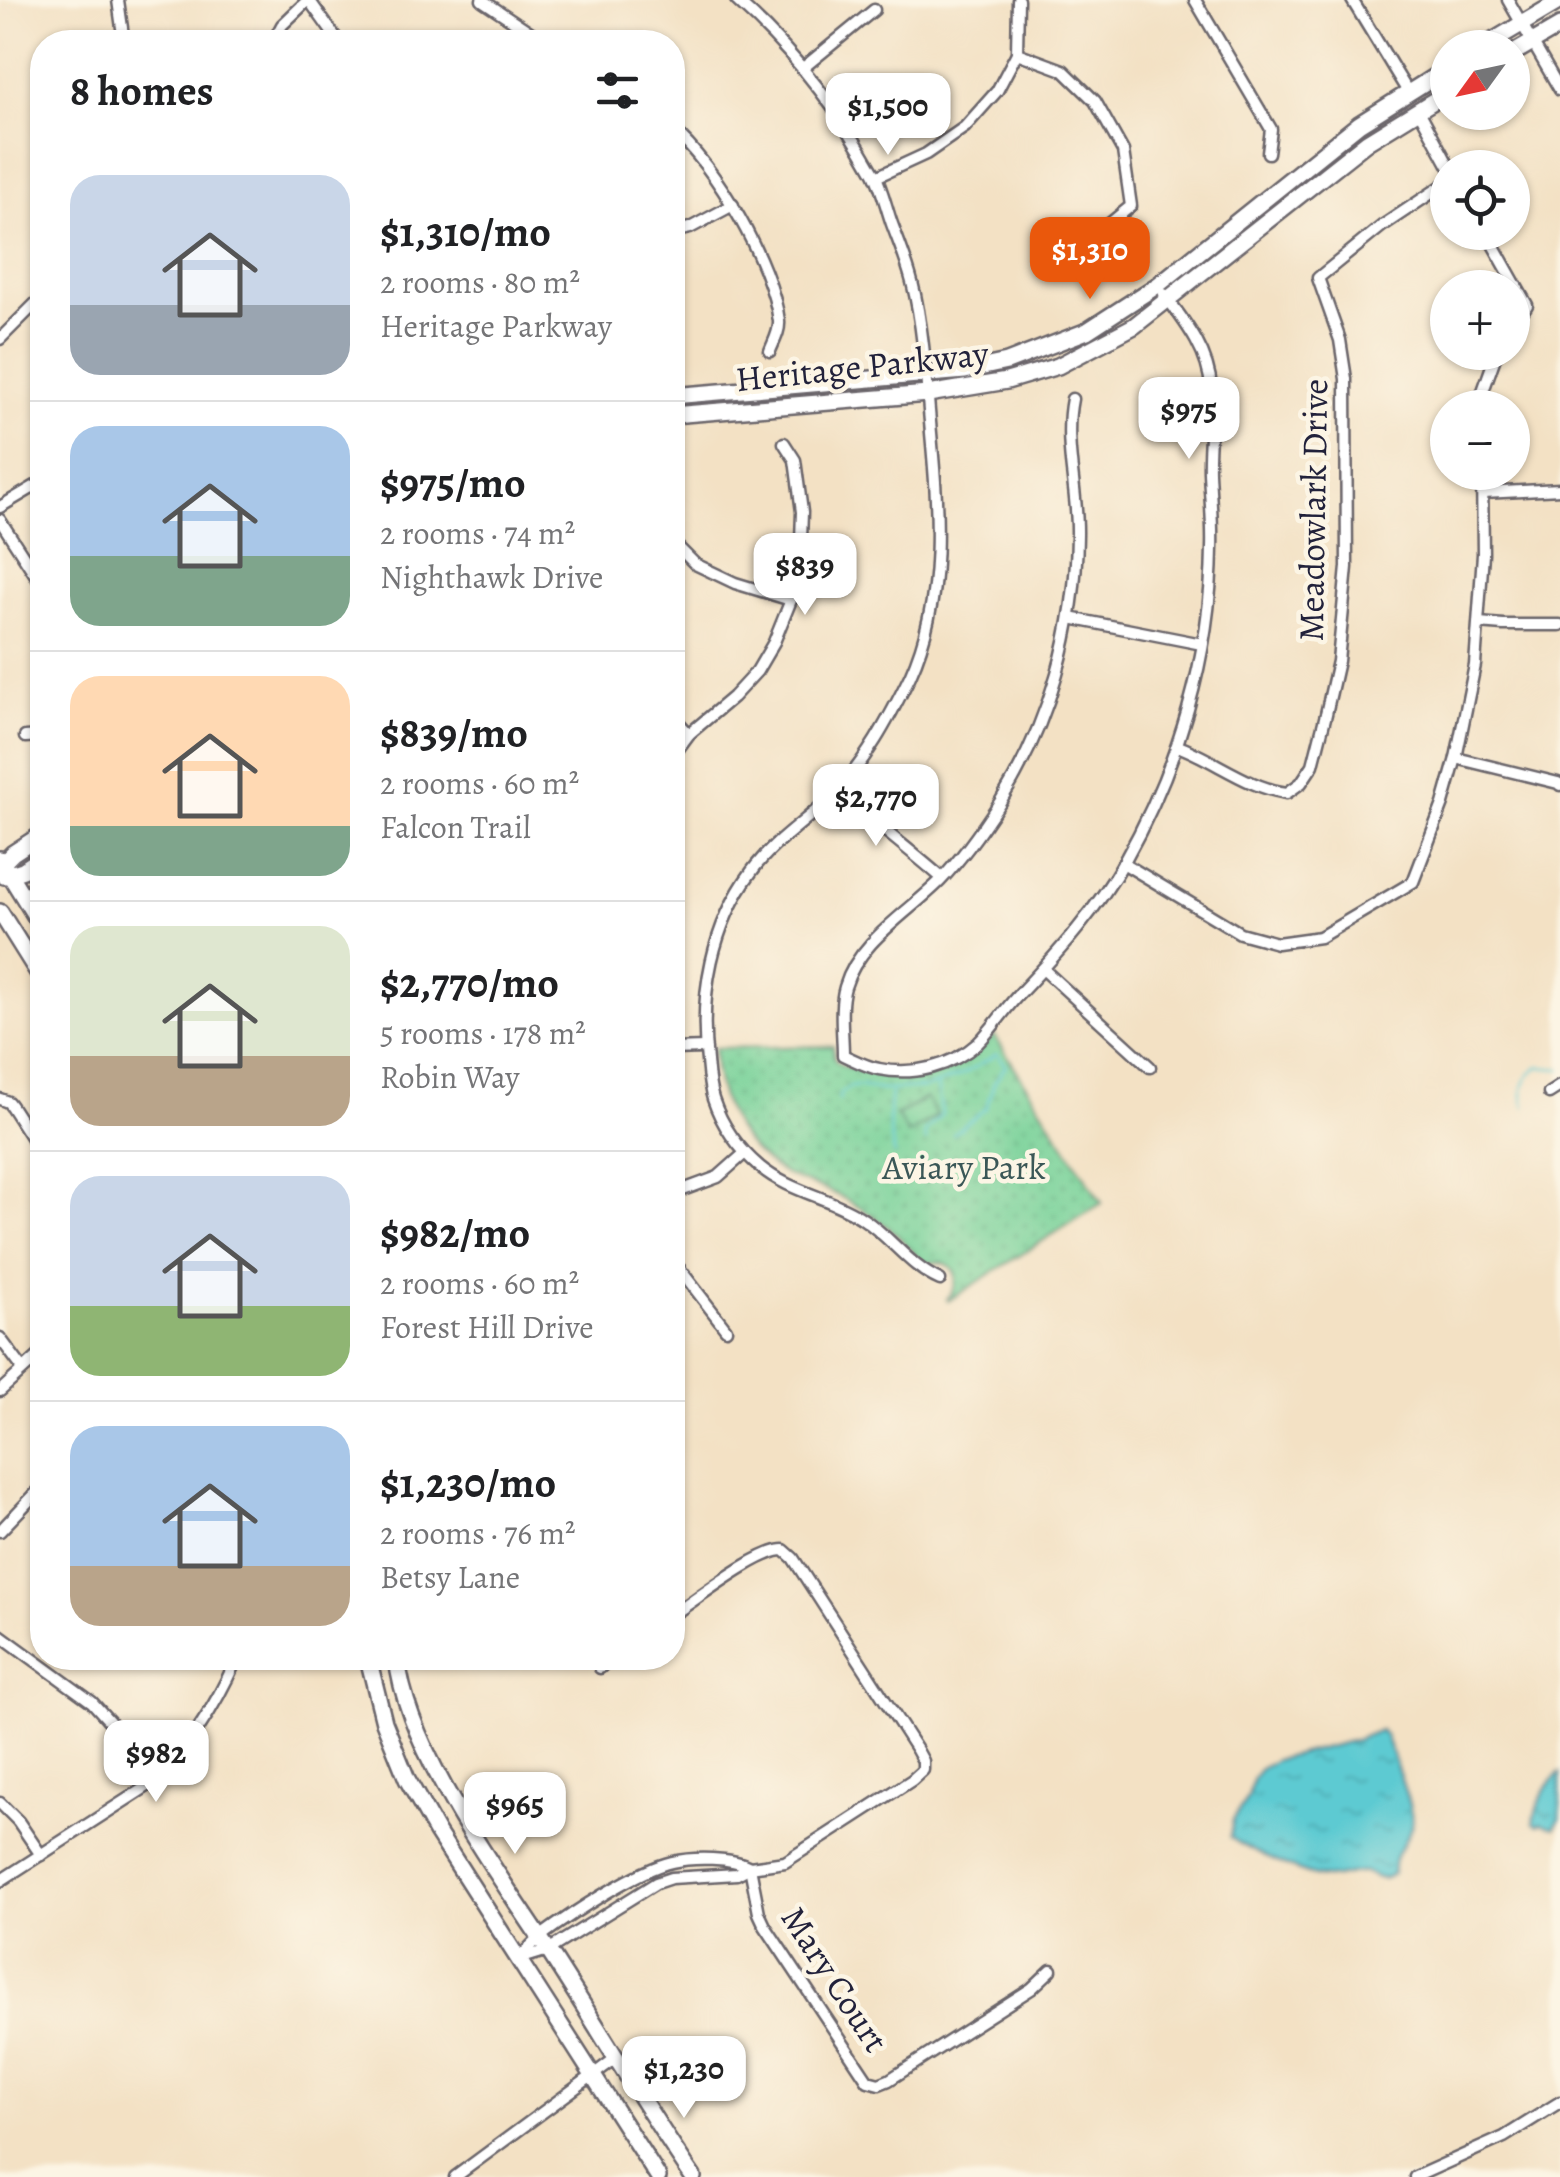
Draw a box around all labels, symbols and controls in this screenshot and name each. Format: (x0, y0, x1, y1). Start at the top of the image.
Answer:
north arrow (1430, 30, 1530, 130)
map controls (1430, 30, 1530, 490)
text: 8 homes (70, 62, 214, 119)
icon: filters (590, 63, 645, 118)
pin: $1,500 (807, 73, 969, 158)
text: $1,500 (848, 83, 928, 127)
button: locate (1430, 150, 1530, 250)
text: $1,310/mo (380, 203, 551, 260)
icon: home (150, 215, 270, 335)
pin: $1,310 (1009, 217, 1171, 302)
text: $1,310 (1052, 227, 1128, 271)
text: 2 rooms · 80 m² (380, 260, 580, 304)
button: + (1430, 270, 1530, 370)
text: Heritage Parkway (380, 304, 612, 348)
street label: Heritage Parkway (733, 329, 991, 403)
pin: $975 (1130, 377, 1248, 462)
street label: Meadowlark Drive (1287, 378, 1339, 642)
text: $975 (1160, 387, 1218, 431)
button: − (1430, 390, 1530, 490)
text: $975/mo (380, 454, 526, 511)
icon: home (150, 466, 270, 586)
text: 2 rooms · 74 m² (380, 511, 575, 555)
pin: $839 (746, 533, 864, 618)
text: $839 (776, 543, 834, 587)
text: Nighthawk Drive (380, 555, 603, 599)
text: $839/mo (380, 704, 528, 761)
icon: home (150, 716, 270, 836)
text: 2 rooms · 60 m² (380, 761, 579, 805)
pin: $2,770 (795, 764, 957, 849)
text: $2,770 (835, 774, 917, 818)
text: Falcon Trail (380, 805, 531, 849)
text: $2,770/mo (380, 954, 559, 1011)
icon: home (150, 966, 270, 1086)
text: 5 rooms · 178 m² (380, 1011, 586, 1055)
text: Robin Way (380, 1055, 520, 1099)
park label: Aviary Park (881, 1143, 1046, 1191)
text: $982/mo (380, 1204, 530, 1261)
icon: home (150, 1216, 270, 1336)
text: 2 rooms · 60 m² (380, 1261, 579, 1305)
text: Forest Hill Drive (380, 1305, 594, 1349)
text: $1,230/mo (380, 1454, 556, 1511)
icon: home (150, 1466, 270, 1586)
text: 2 rooms · 76 m² (380, 1511, 576, 1555)
text: Betsy Lane (380, 1555, 520, 1599)
pin: $982 (97, 1720, 215, 1805)
text: $982 (126, 1730, 186, 1774)
pin: $965 (456, 1772, 574, 1857)
text: $965 (486, 1782, 544, 1826)
street label: Mary Court (770, 1897, 900, 2061)
pin: $1,230 (603, 2036, 765, 2121)
text: $1,230 (644, 2046, 724, 2090)

